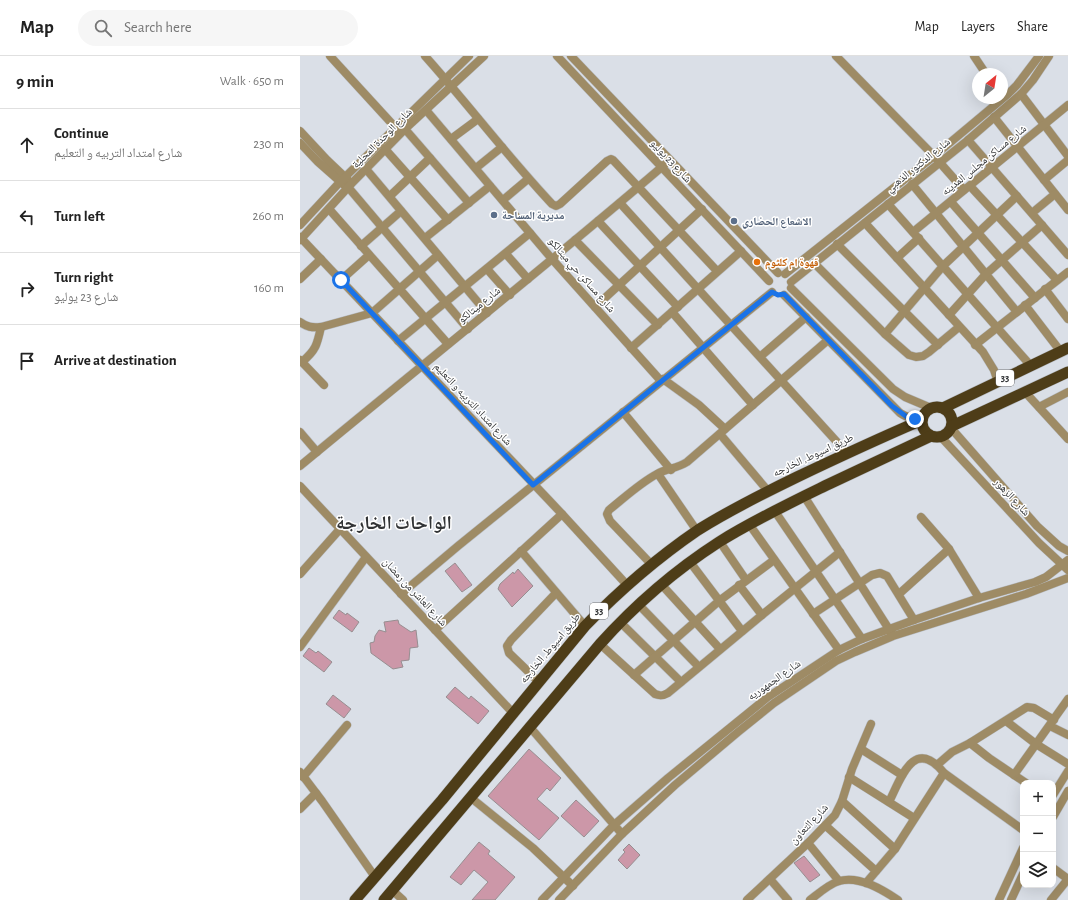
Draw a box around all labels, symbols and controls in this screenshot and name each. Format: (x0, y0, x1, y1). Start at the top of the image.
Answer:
search box (78, 10, 358, 46)
icon: search (92, 17, 114, 39)
text: Map (20, 18, 54, 37)
text: Search here (124, 20, 192, 35)
text: Map (914, 20, 939, 34)
text: Layers (961, 20, 995, 34)
text: Share (1017, 20, 1048, 34)
north arrow (972, 68, 1008, 104)
text: 9 min (16, 73, 54, 90)
text: Walk · 650 m (220, 75, 284, 88)
street label: شارع الوحدة المحلية (350, 106, 415, 171)
street label: شارع مساكن مجلس المدينه (940, 123, 1029, 198)
text: Continue (54, 126, 109, 141)
icon: ahead (16, 134, 38, 156)
street label: شارع الدكتور الذهبي (884, 136, 954, 196)
street label: شارع 23 يوليو (648, 137, 694, 185)
text: 230 m (253, 138, 284, 151)
text: شارع امتداد التربيه و التعليم (54, 147, 182, 160)
icon: left (16, 206, 38, 228)
text: Turn left (54, 209, 105, 224)
text: 260 m (253, 210, 284, 223)
marker: مديرية المساحة (489, 210, 499, 220)
place label: مديرية المساحة (502, 210, 564, 222)
marker: الاشعاع الحضاري (729, 216, 739, 226)
place label: الاشعاع الحضاري (742, 216, 812, 229)
street label: شارع مساكن حي ميتالكو (544, 235, 617, 316)
marker: قهوة ام كلثوم (752, 257, 762, 267)
place label: قهوة ام كلثوم (765, 257, 819, 270)
text: Turn right (54, 270, 113, 285)
route start (332, 271, 350, 289)
icon: right (16, 278, 38, 300)
text: 160 m (254, 282, 284, 295)
street label: شارع ميتالكو (456, 285, 503, 326)
text: شارع 23 يوليو (54, 291, 118, 304)
icon: arrive (16, 350, 38, 372)
text: Arrive at destination (54, 353, 177, 368)
street label: شارع امتداد التربيه و التعليم (431, 361, 514, 449)
road number: 33 (996, 370, 1014, 386)
route end (906, 410, 924, 428)
street label: طريق اسيوط, الخارجه (771, 432, 855, 479)
street label: شارع الزهور (990, 475, 1032, 519)
district label: الواحات الخارجة (336, 514, 452, 533)
street label: شارع العاشر من رمضان (380, 556, 449, 629)
road number: 33 (590, 603, 608, 619)
street label: طريق اسيوط, الخارجه (518, 611, 583, 686)
street label: شارع الجمهوريه (746, 658, 803, 703)
map controls (1020, 780, 1056, 888)
button: + (1020, 780, 1056, 816)
street label: شارع التعاون (788, 802, 831, 847)
button: − (1020, 816, 1056, 852)
button: layers (1020, 852, 1056, 888)

